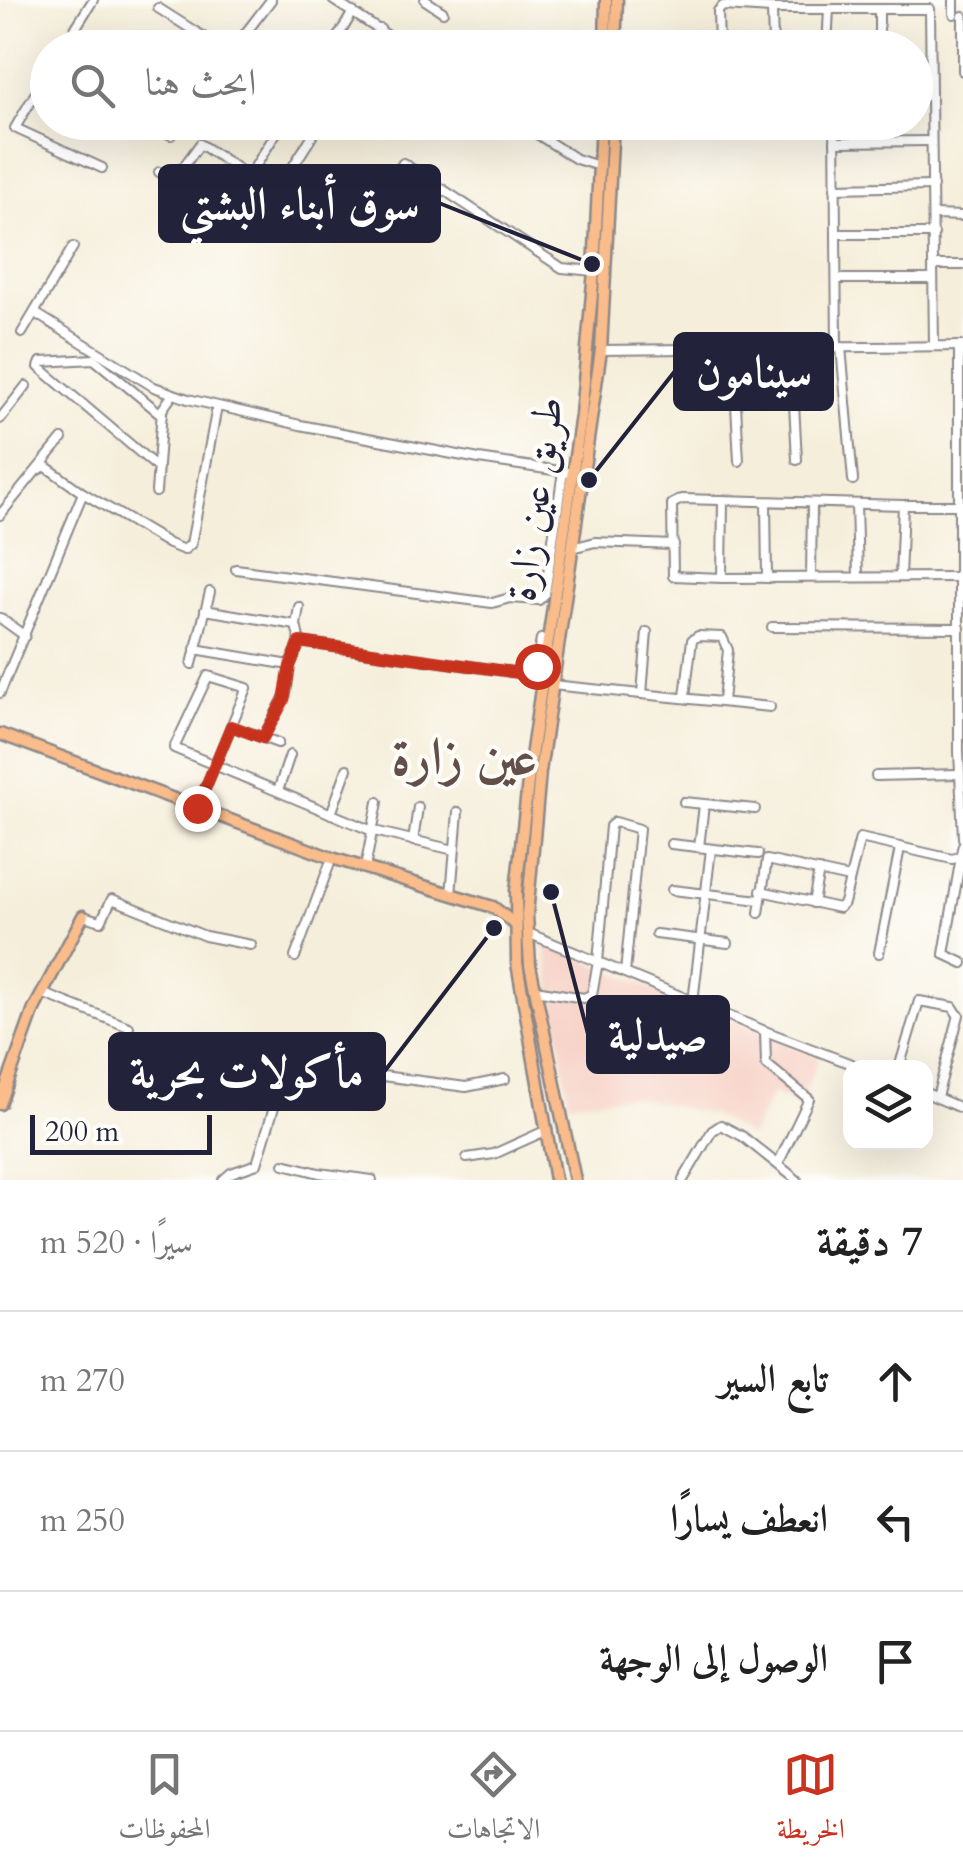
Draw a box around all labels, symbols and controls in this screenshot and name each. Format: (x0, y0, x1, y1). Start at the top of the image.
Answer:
search box (30, 30, 933, 140)
text: ابحث هنا (145, 57, 257, 109)
icon: search (65, 58, 120, 113)
callout: سوق أبناء البشتي (160, 166, 439, 241)
text: سوق أبناء البشتي (180, 173, 420, 246)
callout: سينامون (675, 334, 832, 409)
text: سينامون (696, 342, 812, 403)
street label: طريق عين زارة (492, 393, 578, 605)
route start (515, 644, 561, 690)
district label: عين زارة (391, 723, 537, 793)
route end (175, 786, 221, 832)
callout: صيدلية (588, 997, 728, 1072)
text: صيدلية (608, 1005, 708, 1066)
callout: مأكولات بحرية (110, 1034, 384, 1109)
text: مأكولات بحرية (130, 1041, 364, 1103)
map controls (843, 1060, 933, 1150)
button: layers (843, 1060, 933, 1150)
scale bar (30, 1110, 212, 1154)
text: 200 m (45, 1113, 119, 1151)
text: 7 دقيقة (817, 1213, 923, 1270)
text: سيرًا · 520 m (40, 1221, 193, 1265)
text: تابع السير (719, 1353, 828, 1405)
icon: ahead (868, 1354, 923, 1409)
text: 270 m (40, 1359, 125, 1403)
text: انعطف يسارًا (670, 1493, 828, 1545)
icon: left (868, 1494, 923, 1549)
text: 250 m (40, 1499, 125, 1543)
text: الوصول إلى الوجهة (599, 1633, 828, 1685)
icon: arrive (868, 1634, 923, 1689)
tab: المحفوظات (118, 1747, 210, 1856)
tab: الاتجاهات (447, 1747, 540, 1856)
tab: الخريطة (777, 1747, 845, 1856)

